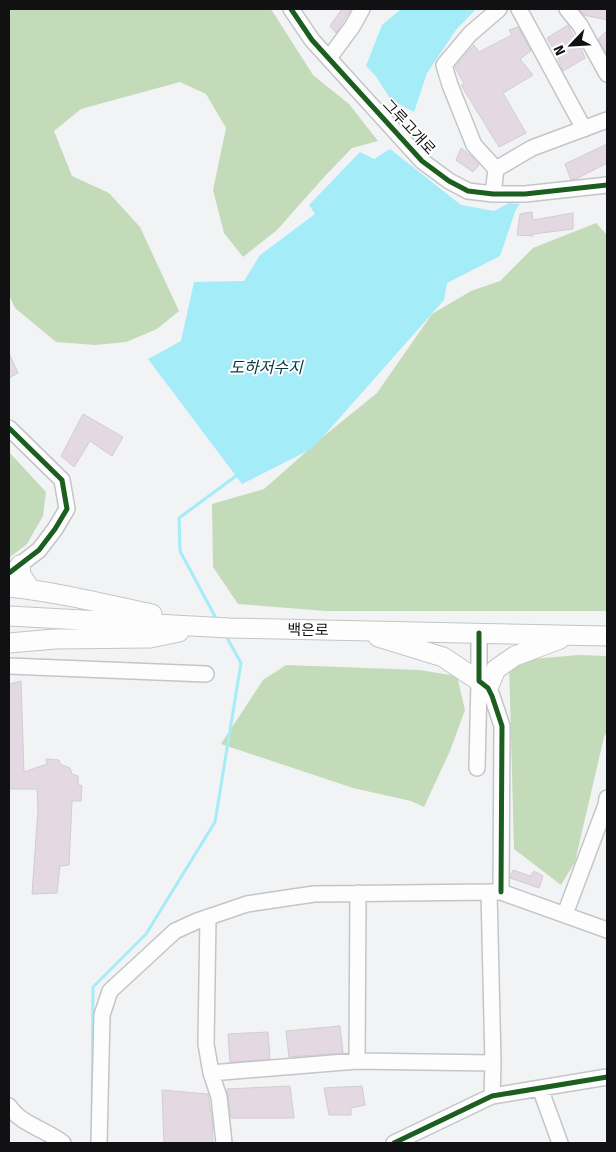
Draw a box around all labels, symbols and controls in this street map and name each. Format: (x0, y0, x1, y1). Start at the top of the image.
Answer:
north arrow (546, 20, 596, 70)
text: N (550, 42, 569, 58)
street label: 그루고개로 (379, 96, 439, 158)
water label: 도하저수지 (229, 358, 304, 377)
street label: 백은로 (287, 621, 329, 639)

